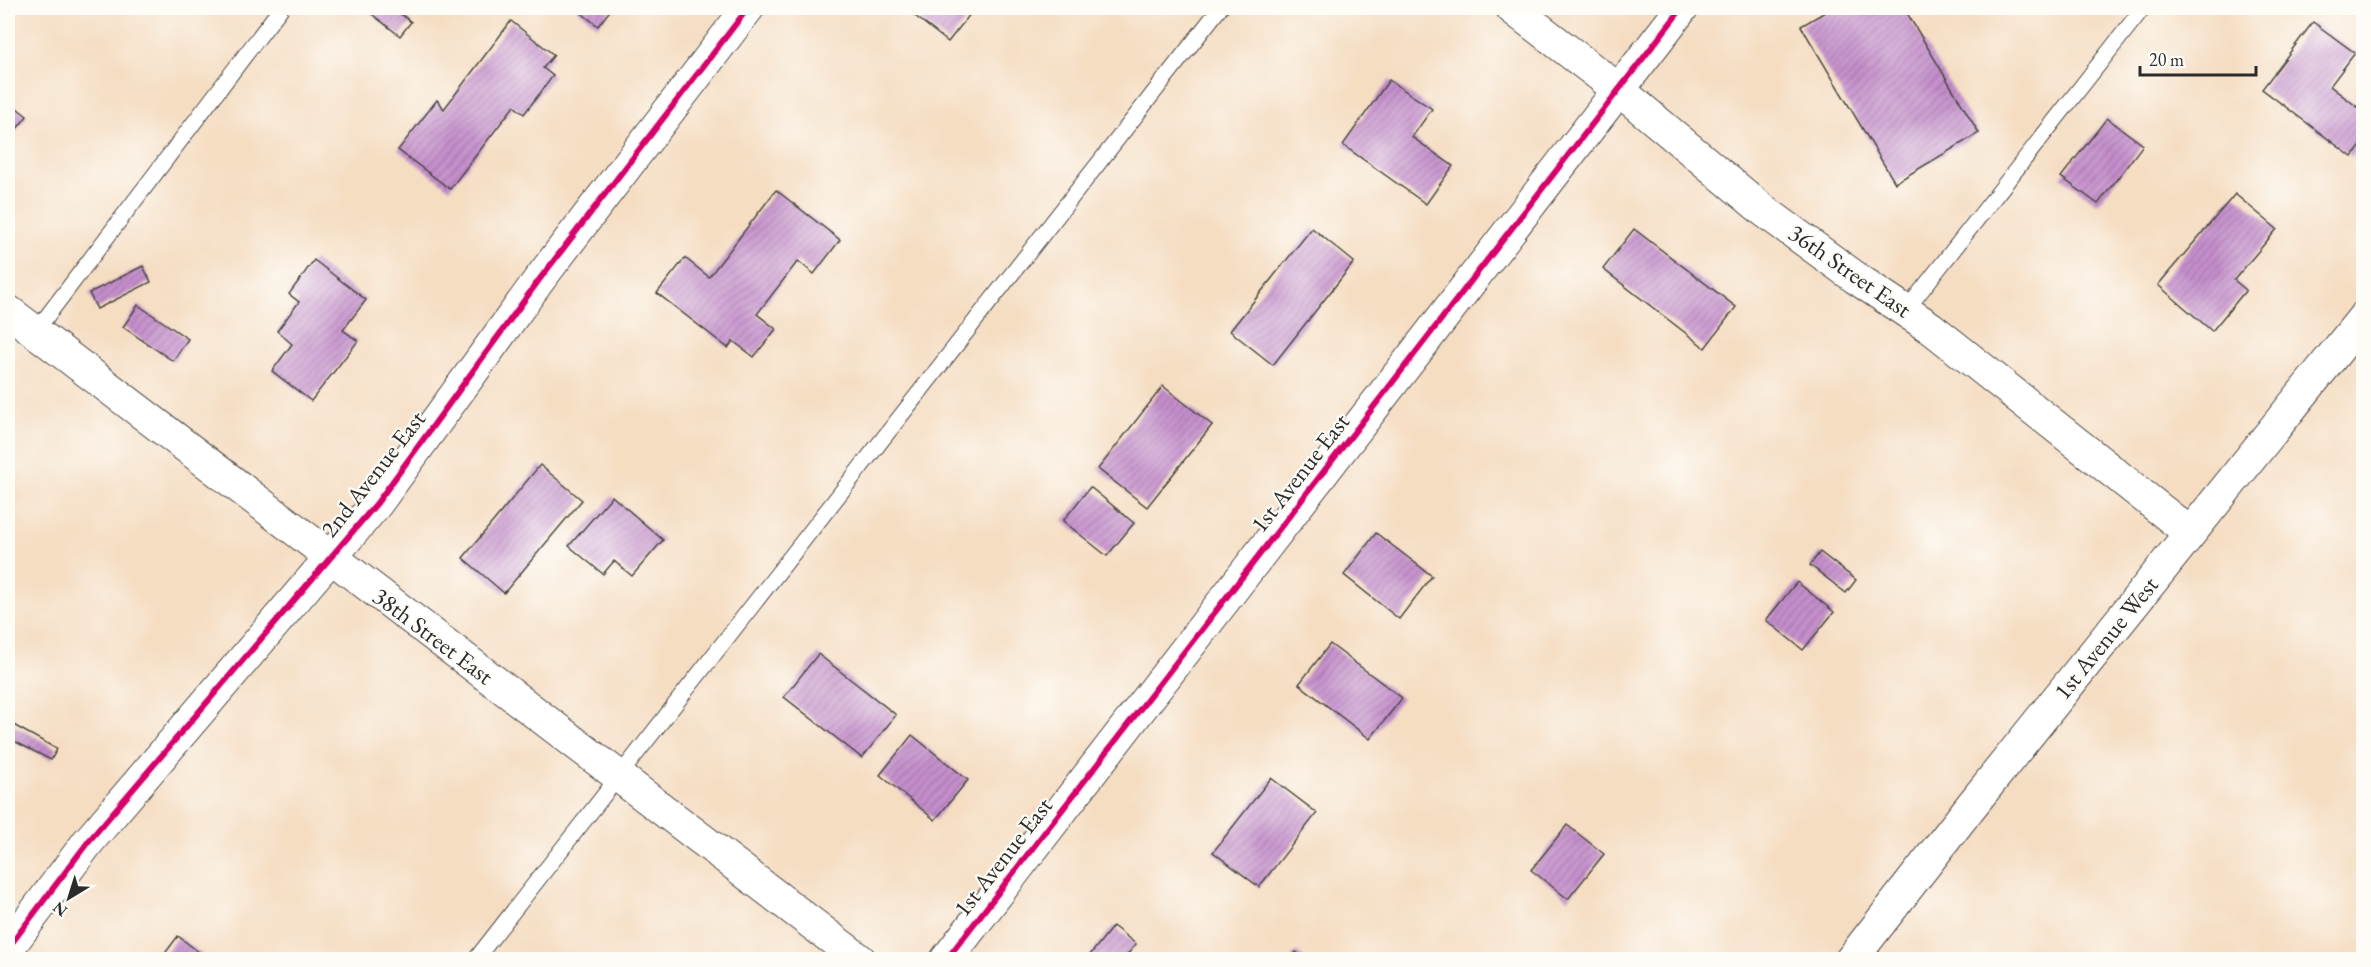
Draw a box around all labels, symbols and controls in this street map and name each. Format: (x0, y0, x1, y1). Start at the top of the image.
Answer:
scale bar (2140, 39, 2256, 77)
text: 20 m (2149, 48, 2184, 71)
street label: 36th Street East (1783, 217, 1918, 325)
street label: 2nd Avenue East (313, 404, 432, 543)
street label: 1st Avenue East (1243, 406, 1356, 539)
street label: 1st Avenue West (2047, 569, 2165, 706)
street label: 38th Street East (367, 580, 500, 691)
street label: 1st Avenue East (946, 790, 1059, 923)
north arrow (39, 868, 99, 928)
text: N (48, 897, 72, 922)

